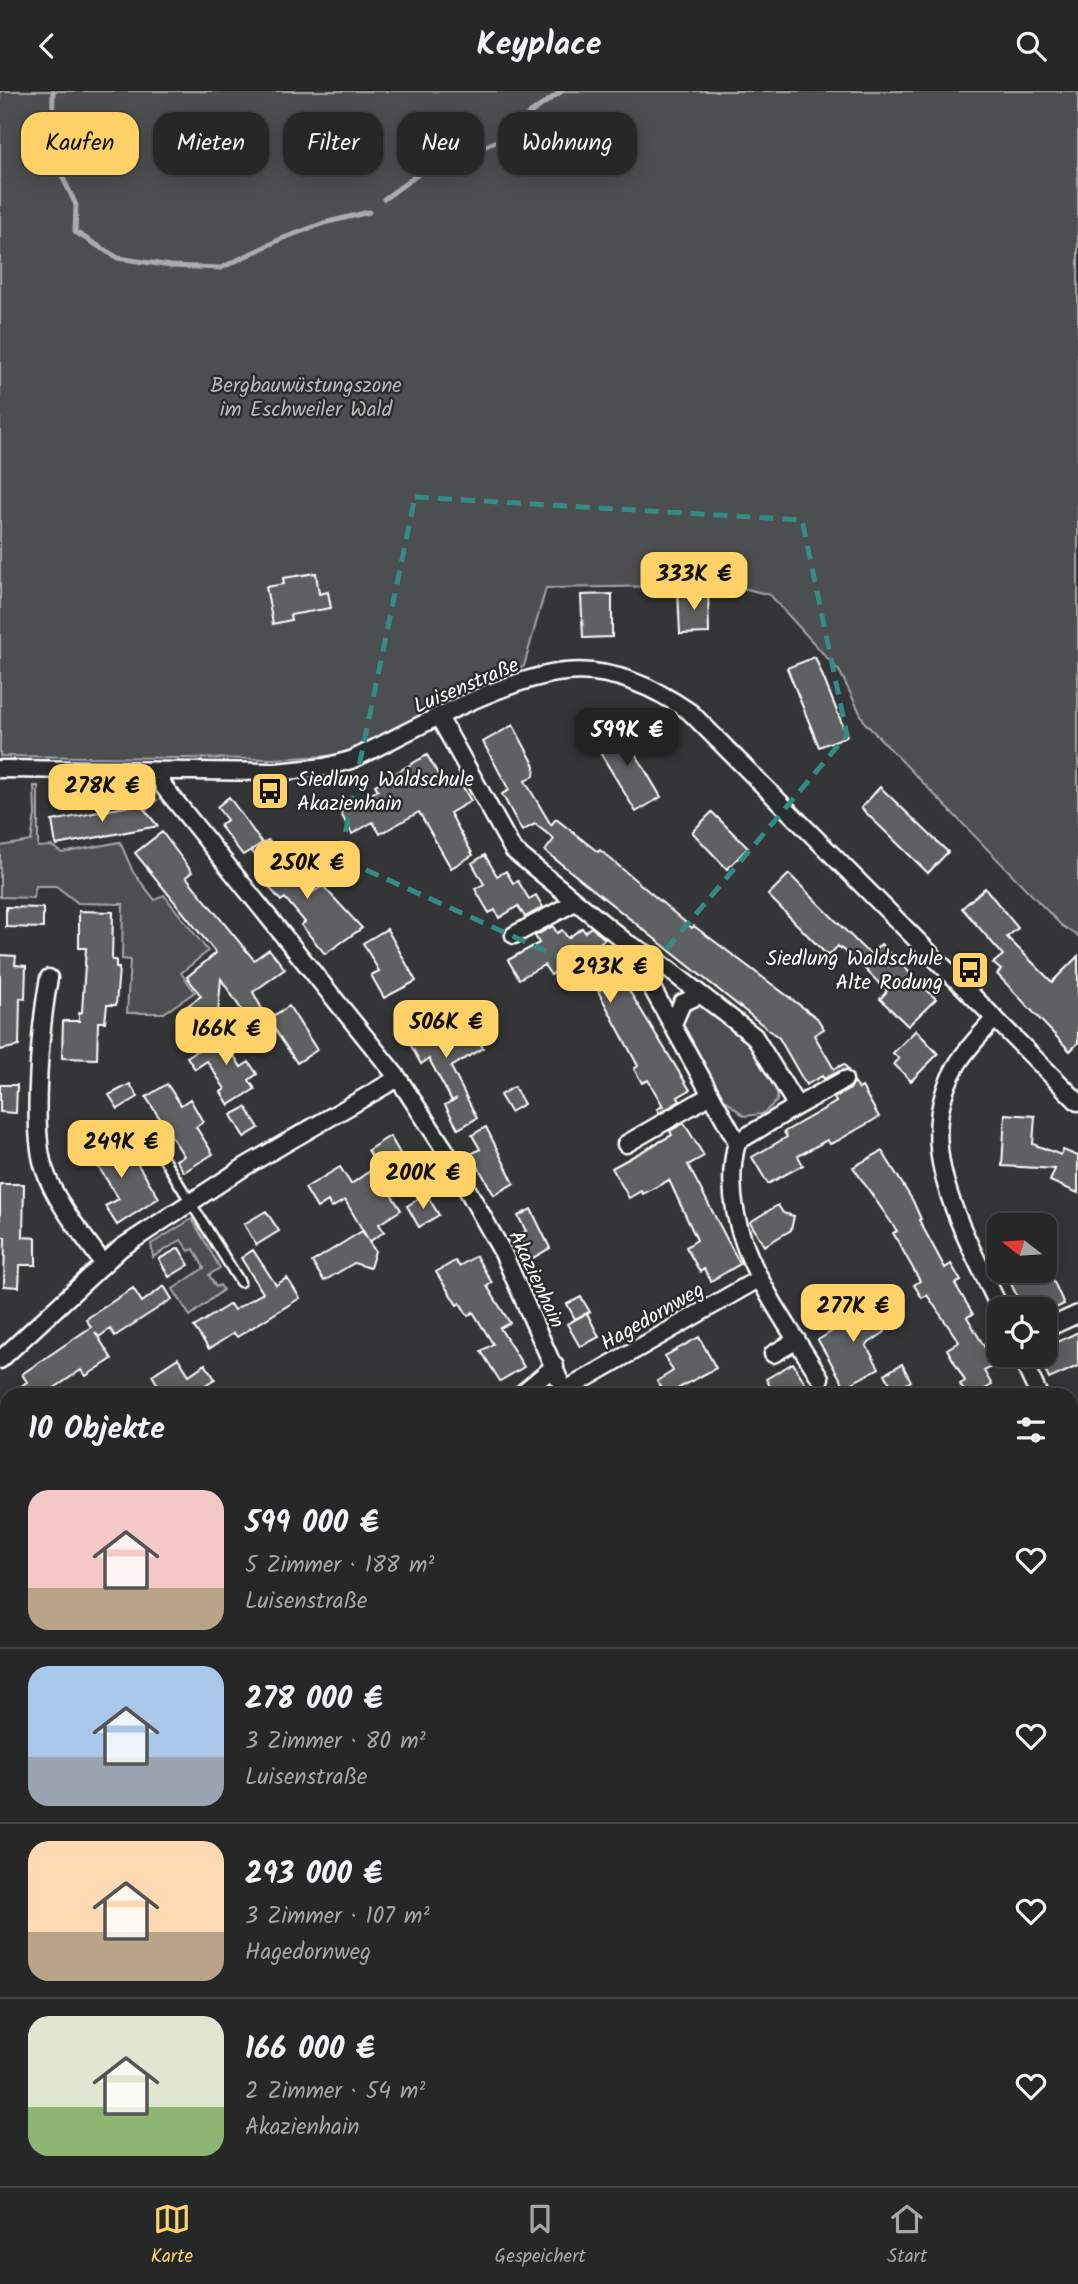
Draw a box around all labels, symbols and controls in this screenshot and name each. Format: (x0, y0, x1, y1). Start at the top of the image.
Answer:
text: Keyplace (477, 20, 601, 71)
icon: back (28, 27, 66, 65)
icon: search (1012, 27, 1050, 65)
chip: Kaufen (21, 112, 139, 175)
chip: Mieten (153, 112, 269, 175)
chip: Filter (283, 112, 383, 175)
chip: Neu (397, 112, 484, 175)
chip: Wohnung (498, 112, 637, 175)
park label: Bergbauwüstungszone im Eschweiler Wald (210, 370, 402, 427)
pin: 333K € (637, 553, 751, 612)
text: 333K € (656, 557, 732, 593)
street label: Luisenstraße (409, 649, 525, 723)
pin: 599K € (570, 709, 684, 768)
text: 599K € (591, 713, 663, 749)
place label: Siedlung Waldschule Akazienhain (297, 764, 475, 821)
pin: 278K € (45, 765, 159, 824)
text: 278K € (64, 769, 140, 805)
bus stop icon: Siedlung Waldschule Akazienhain (249, 770, 291, 812)
pin: 250K € (250, 841, 364, 901)
text: 250K € (270, 846, 344, 882)
place label: Siedlung Waldschule Alte Rodung (766, 943, 944, 1000)
pin: 293K € (553, 946, 667, 1005)
bus stop icon: Siedlung Waldschule Alte Rodung (949, 949, 991, 991)
text: 293K € (573, 950, 647, 986)
pin: 506K € (389, 1000, 503, 1060)
text: 506K € (409, 1005, 483, 1041)
pin: 166K € (169, 1007, 283, 1067)
text: 166K € (191, 1012, 261, 1048)
pin: 249K € (64, 1121, 178, 1180)
text: 249K € (84, 1125, 158, 1161)
pin: 200K € (366, 1151, 480, 1211)
text: 200K € (386, 1156, 460, 1192)
north arrow (987, 1213, 1057, 1283)
map controls (987, 1213, 1057, 1367)
street label: Akazienhain (499, 1225, 573, 1334)
street label: Hagedornweg (595, 1274, 711, 1360)
pin: 277K € (796, 1285, 910, 1344)
text: 277K € (817, 1289, 889, 1325)
button: locate (987, 1297, 1057, 1367)
text: 10 Objekte (28, 1406, 165, 1454)
icon: filters (1012, 1411, 1050, 1449)
text: 599 000 € (245, 1500, 379, 1548)
icon: home (84, 1518, 168, 1602)
icon: heart (1012, 1541, 1050, 1579)
text: 5 Zimmer · 188 m² (245, 1548, 434, 1584)
text: Luisenstraße (245, 1584, 367, 1620)
text: 278 000 € (245, 1676, 383, 1724)
icon: home (84, 1694, 168, 1778)
icon: heart (1012, 1717, 1050, 1755)
text: 3 Zimmer · 80 m² (245, 1724, 426, 1760)
text: Luisenstraße (245, 1760, 367, 1796)
text: 293 000 € (245, 1851, 382, 1899)
icon: home (84, 1869, 168, 1953)
icon: heart (1012, 1892, 1050, 1930)
text: 3 Zimmer · 107 m² (245, 1899, 430, 1935)
text: Hagedornweg (245, 1935, 371, 1971)
text: 166 000 € (245, 2026, 375, 2074)
icon: home (84, 2044, 168, 2128)
icon: heart (1012, 2067, 1050, 2105)
text: 2 Zimmer · 54 m² (245, 2074, 425, 2110)
text: Akazienhain (245, 2110, 360, 2146)
tab: Karte (151, 2200, 193, 2272)
tab: Gespeichert (495, 2200, 586, 2272)
tab: Start (887, 2200, 927, 2272)

